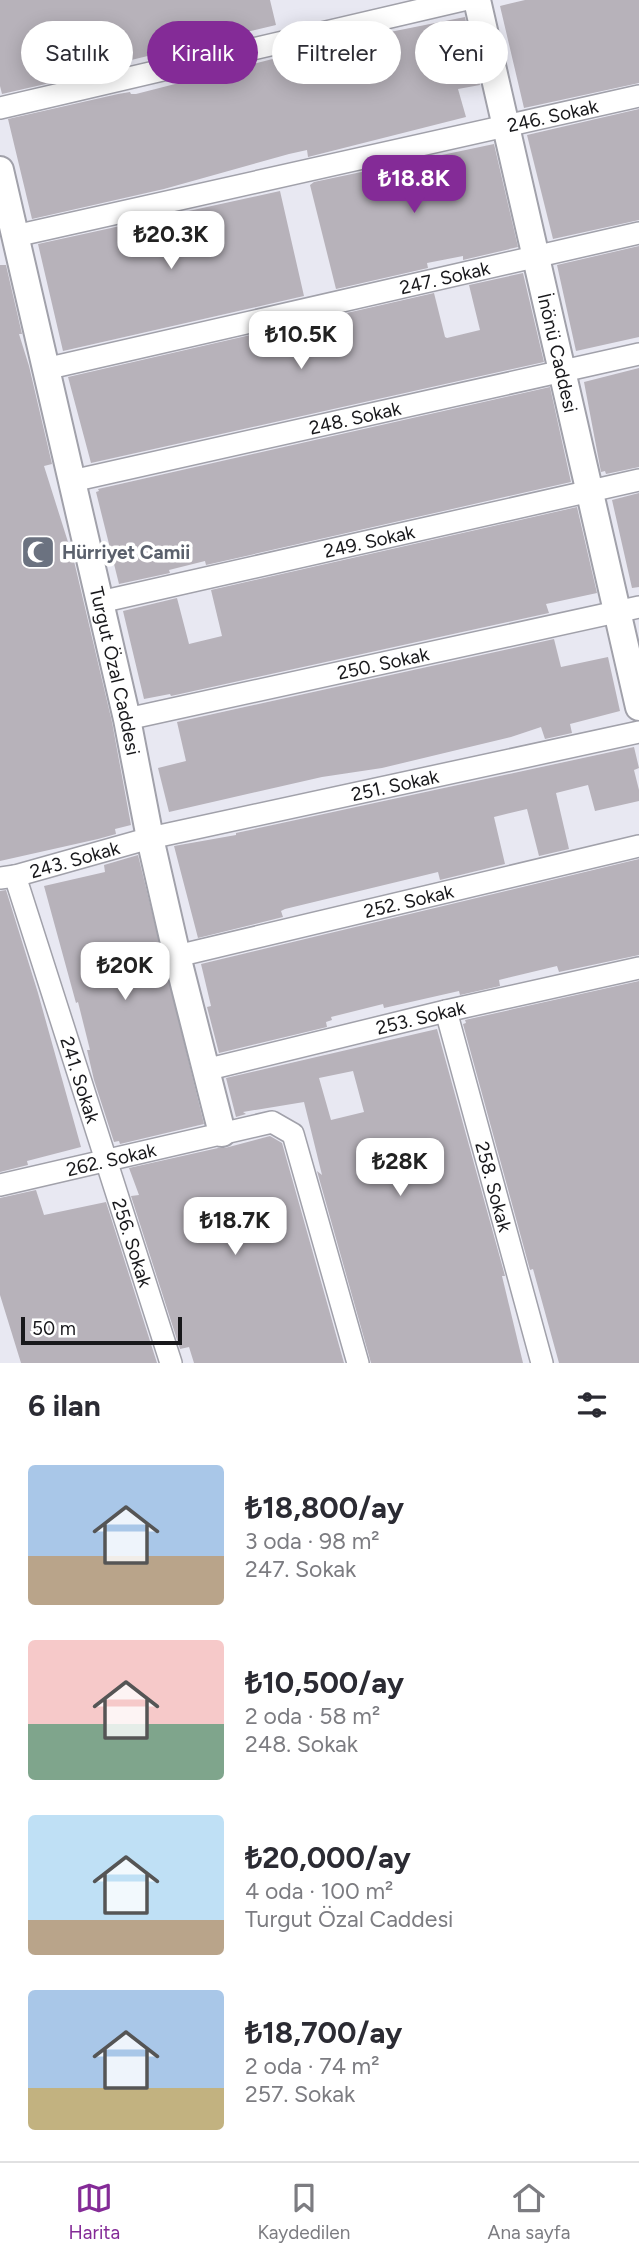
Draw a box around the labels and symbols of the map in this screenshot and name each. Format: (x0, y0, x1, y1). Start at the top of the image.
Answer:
street label: 246. Sokak (505, 94, 601, 137)
pin: ₺18.8K (357, 156, 471, 215)
pin: ₺20.3K (114, 212, 228, 271)
street label: 247. Sokak (397, 256, 493, 299)
street label: İnönü Caddesi (533, 291, 582, 415)
pin: ₺10.5K (244, 312, 358, 371)
street label: 248. Sokak (307, 397, 404, 440)
street label: 249. Sokak (322, 520, 418, 563)
mosque icon: Hürriyet Camii (19, 533, 57, 571)
place label: Hürriyet Camii (62, 541, 190, 564)
street label: Turgut Özal Caddesi (85, 584, 145, 757)
street label: 250. Sokak (335, 642, 432, 685)
street label: 251. Sokak (349, 765, 442, 806)
street label: 243. Sokak (27, 836, 123, 883)
street label: 252. Sokak (361, 879, 457, 923)
pin: ₺20K (84, 942, 166, 1002)
street label: 253. Sokak (374, 996, 468, 1040)
street label: 241. Sokak (55, 1034, 105, 1127)
street label: 262. Sokak (64, 1138, 159, 1181)
pin: ₺28K (359, 1138, 441, 1198)
street label: 258. Sokak (470, 1139, 517, 1235)
street label: 256. Sokak (107, 1196, 157, 1291)
pin: ₺18.7K (178, 1198, 292, 1257)
scale bar (21, 1314, 182, 1346)

